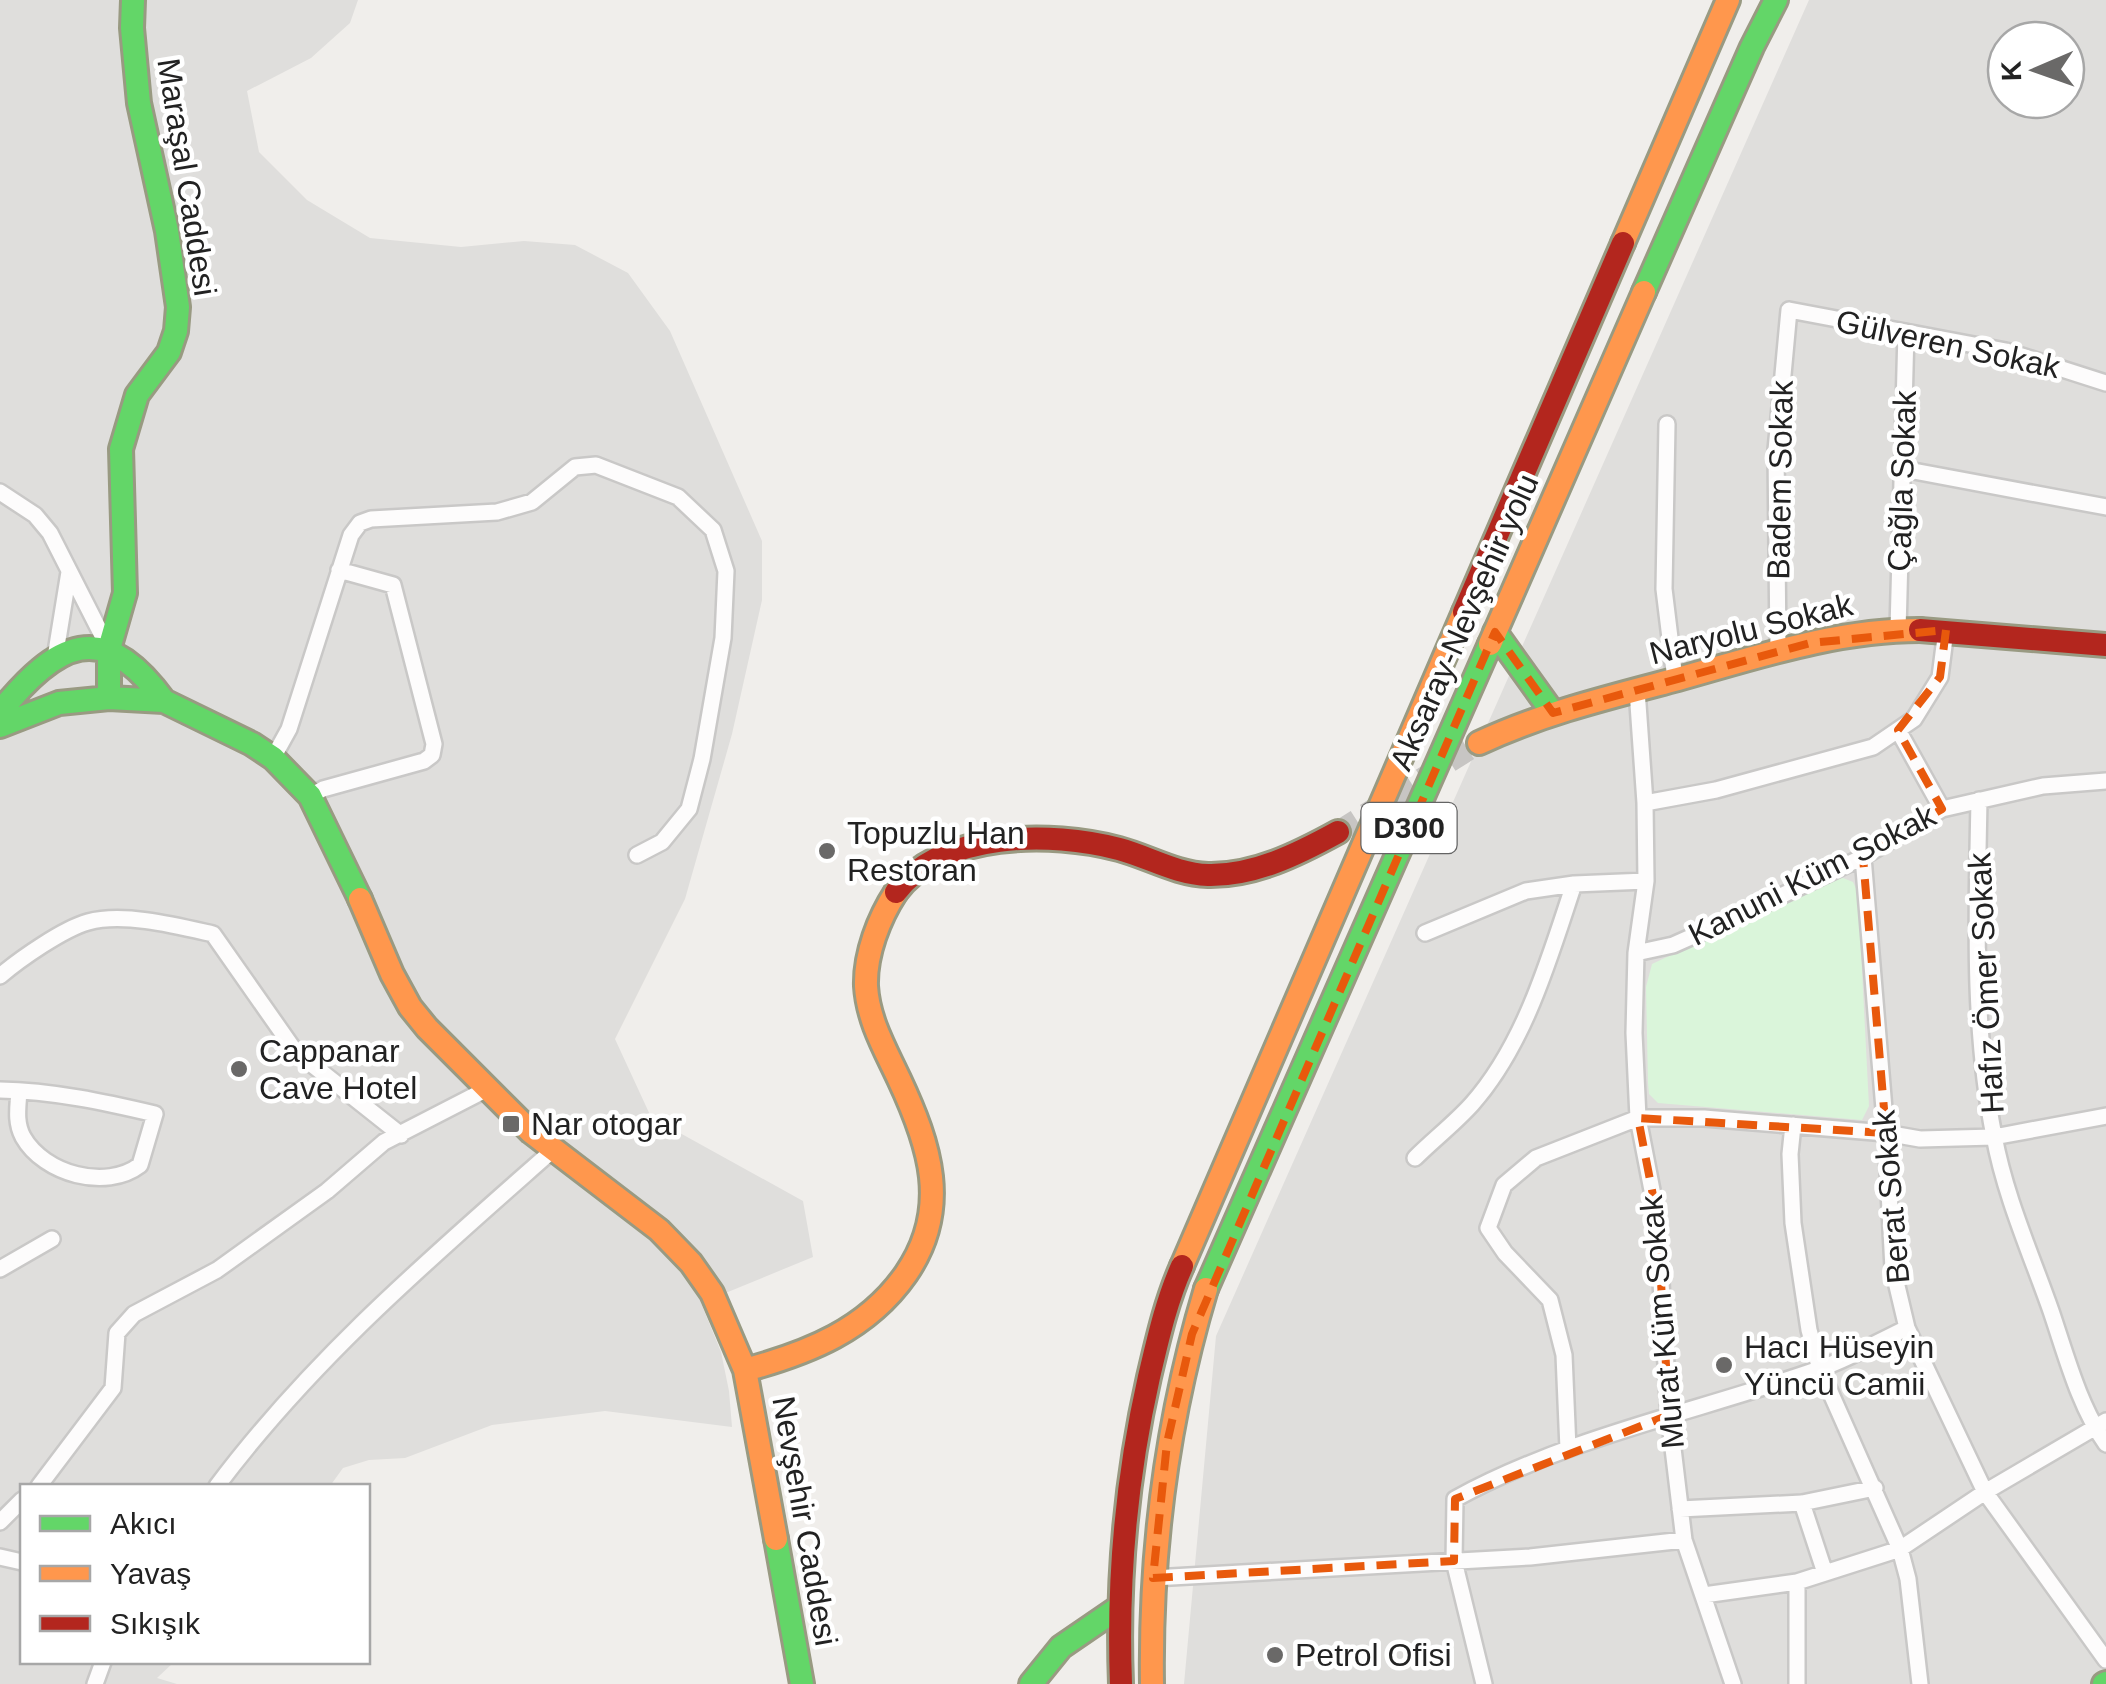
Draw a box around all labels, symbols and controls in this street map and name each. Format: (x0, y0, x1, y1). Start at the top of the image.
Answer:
north arrow (1986, 20, 2086, 120)
street label: Maraşal Caddesi (150, 56, 224, 298)
text: K (1996, 60, 2027, 82)
street label: Gülveren Sokak (1833, 303, 2064, 385)
street label: Badem Sokak (1760, 379, 1800, 580)
street label: Çağla Sokak (1881, 389, 1923, 572)
street label: Aksaray-Nevşehir yolu (1382, 468, 1546, 776)
street label: Naryolu Sokak (1646, 586, 1857, 672)
street label: Kanuni Küm Sokak (1683, 797, 1942, 953)
road number: D300 (1362, 803, 1456, 853)
place label: Topuzlu Han Restoran (847, 815, 1025, 888)
marker: Topuzlu Han Restoran (816, 840, 838, 862)
street label: Hafız Ömer Sokak (1961, 851, 2011, 1114)
place label: Cappanar Cave Hotel (259, 1033, 417, 1106)
marker: Cappanar Cave Hotel (228, 1058, 250, 1080)
place label: Nar otogar (531, 1106, 683, 1142)
street label: Berat Sokak (1865, 1108, 1917, 1285)
marker: Nar otogar (500, 1113, 522, 1135)
street label: Murat Küm Sokak (1633, 1193, 1691, 1450)
place label: Hacı Hüseyin Yüncü Camii (1744, 1329, 1934, 1402)
marker: Hacı Hüseyin Yüncü Camii (1713, 1354, 1735, 1376)
street label: Nevşehir Caddesi (765, 1394, 845, 1648)
legend (20, 1484, 370, 1664)
text: Akıcı (110, 1507, 177, 1540)
text: Yavaş (110, 1557, 191, 1590)
text: Sıkışık (110, 1607, 201, 1640)
place label: Petrol Ofisi (1295, 1637, 1451, 1673)
marker: Petrol Ofisi (1264, 1644, 1286, 1666)

